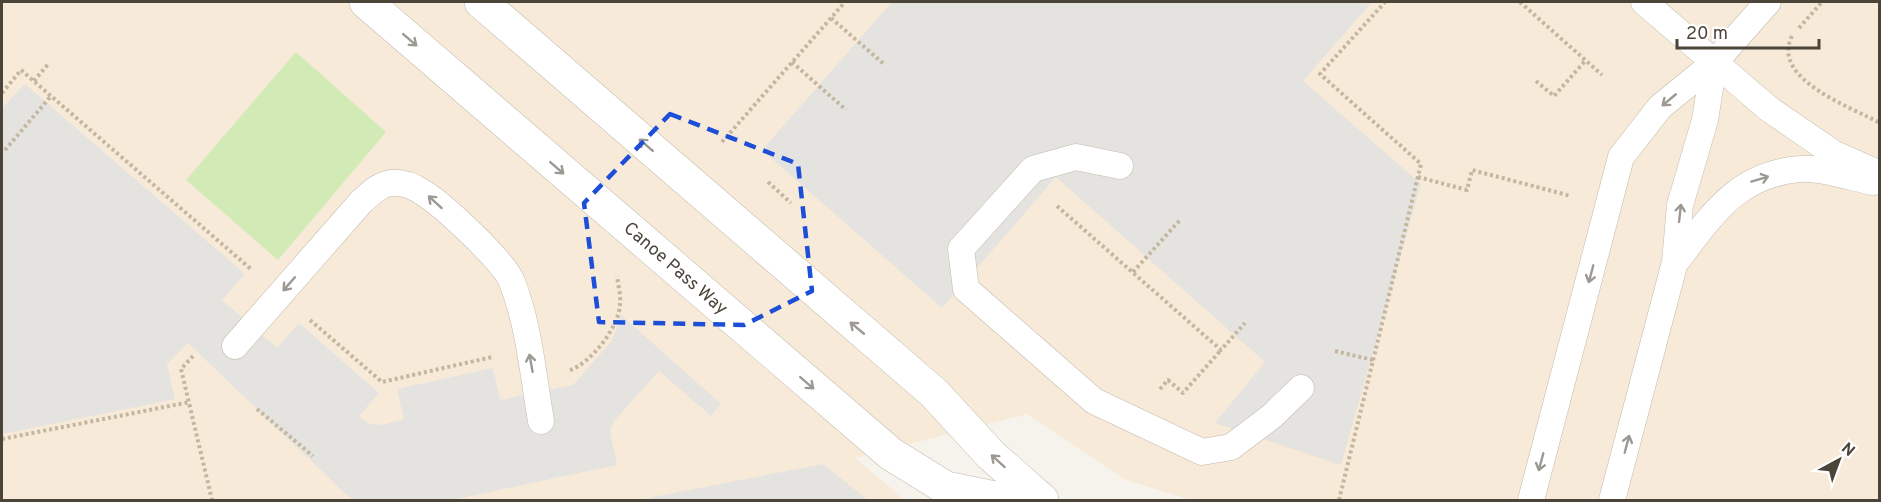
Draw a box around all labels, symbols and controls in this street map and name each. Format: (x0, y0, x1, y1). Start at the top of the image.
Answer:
scale bar (1677, 12, 1820, 50)
text: 20 m (1686, 23, 1728, 46)
one-way arrow (402, 33, 417, 47)
one-way arrow (1662, 93, 1677, 107)
one-way arrow (639, 138, 654, 152)
one-way arrow (549, 160, 565, 174)
one-way arrow (1750, 173, 1769, 184)
one-way arrow (428, 195, 443, 209)
one-way arrow (1675, 204, 1686, 224)
street label: Canoe Pass Way (618, 217, 732, 321)
one-way arrow (1584, 264, 1596, 283)
one-way arrow (282, 276, 296, 291)
one-way arrow (849, 321, 865, 334)
one-way arrow (525, 354, 536, 373)
one-way arrow (799, 377, 815, 390)
north arrow (1809, 430, 1869, 490)
one-way arrow (1622, 435, 1634, 454)
text: N (1837, 439, 1858, 462)
one-way arrow (1535, 453, 1547, 472)
one-way arrow (991, 454, 1006, 468)

